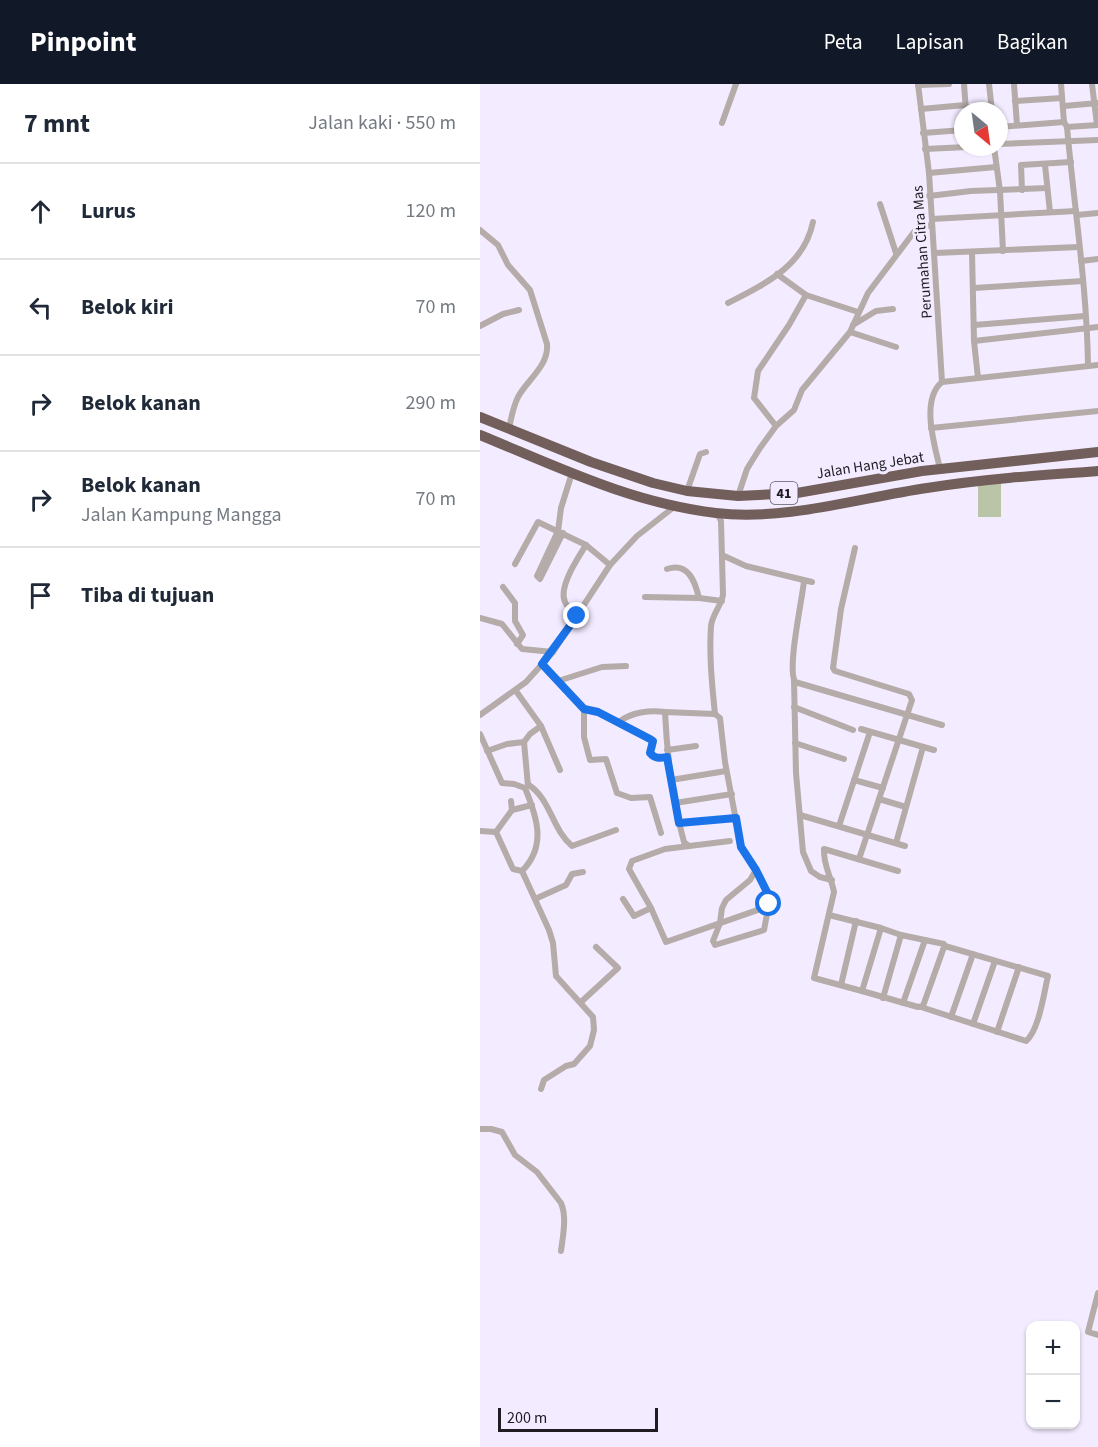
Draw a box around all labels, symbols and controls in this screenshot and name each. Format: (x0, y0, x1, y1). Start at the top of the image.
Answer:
text: Pinpoint (30, 22, 137, 62)
text: Peta (824, 27, 863, 57)
text: Lapisan (896, 27, 964, 57)
text: Bagikan (997, 27, 1068, 57)
north arrow (954, 102, 1008, 156)
text: 7 mnt (24, 105, 90, 142)
text: Jalan kaki · 550 m (308, 109, 456, 137)
street label: Perumahan Citra Mas (907, 185, 938, 319)
icon: ahead (24, 195, 57, 228)
text: Lurus (81, 195, 136, 227)
text: 120 m (406, 197, 456, 225)
icon: left (24, 291, 57, 324)
text: Belok kiri (81, 291, 174, 323)
text: 70 m (416, 293, 456, 321)
icon: right (24, 387, 57, 420)
text: Belok kanan (81, 387, 201, 419)
text: 290 m (406, 389, 456, 417)
street label: Jalan Hang Jebat (815, 447, 925, 484)
text: Belok kanan (81, 469, 201, 501)
road number: 41 (770, 482, 798, 504)
icon: right (24, 483, 57, 516)
text: 70 m (416, 485, 456, 513)
text: Jalan Kampung Mangga (81, 501, 282, 529)
icon: arrive (24, 579, 57, 612)
text: Tiba di tujuan (81, 579, 214, 611)
route end (563, 602, 589, 628)
route start (755, 890, 781, 916)
map controls (1026, 1321, 1080, 1429)
button: + (1026, 1321, 1080, 1375)
button: − (1026, 1375, 1080, 1429)
scale bar (498, 1405, 658, 1432)
text: 200 m (507, 1407, 547, 1429)

